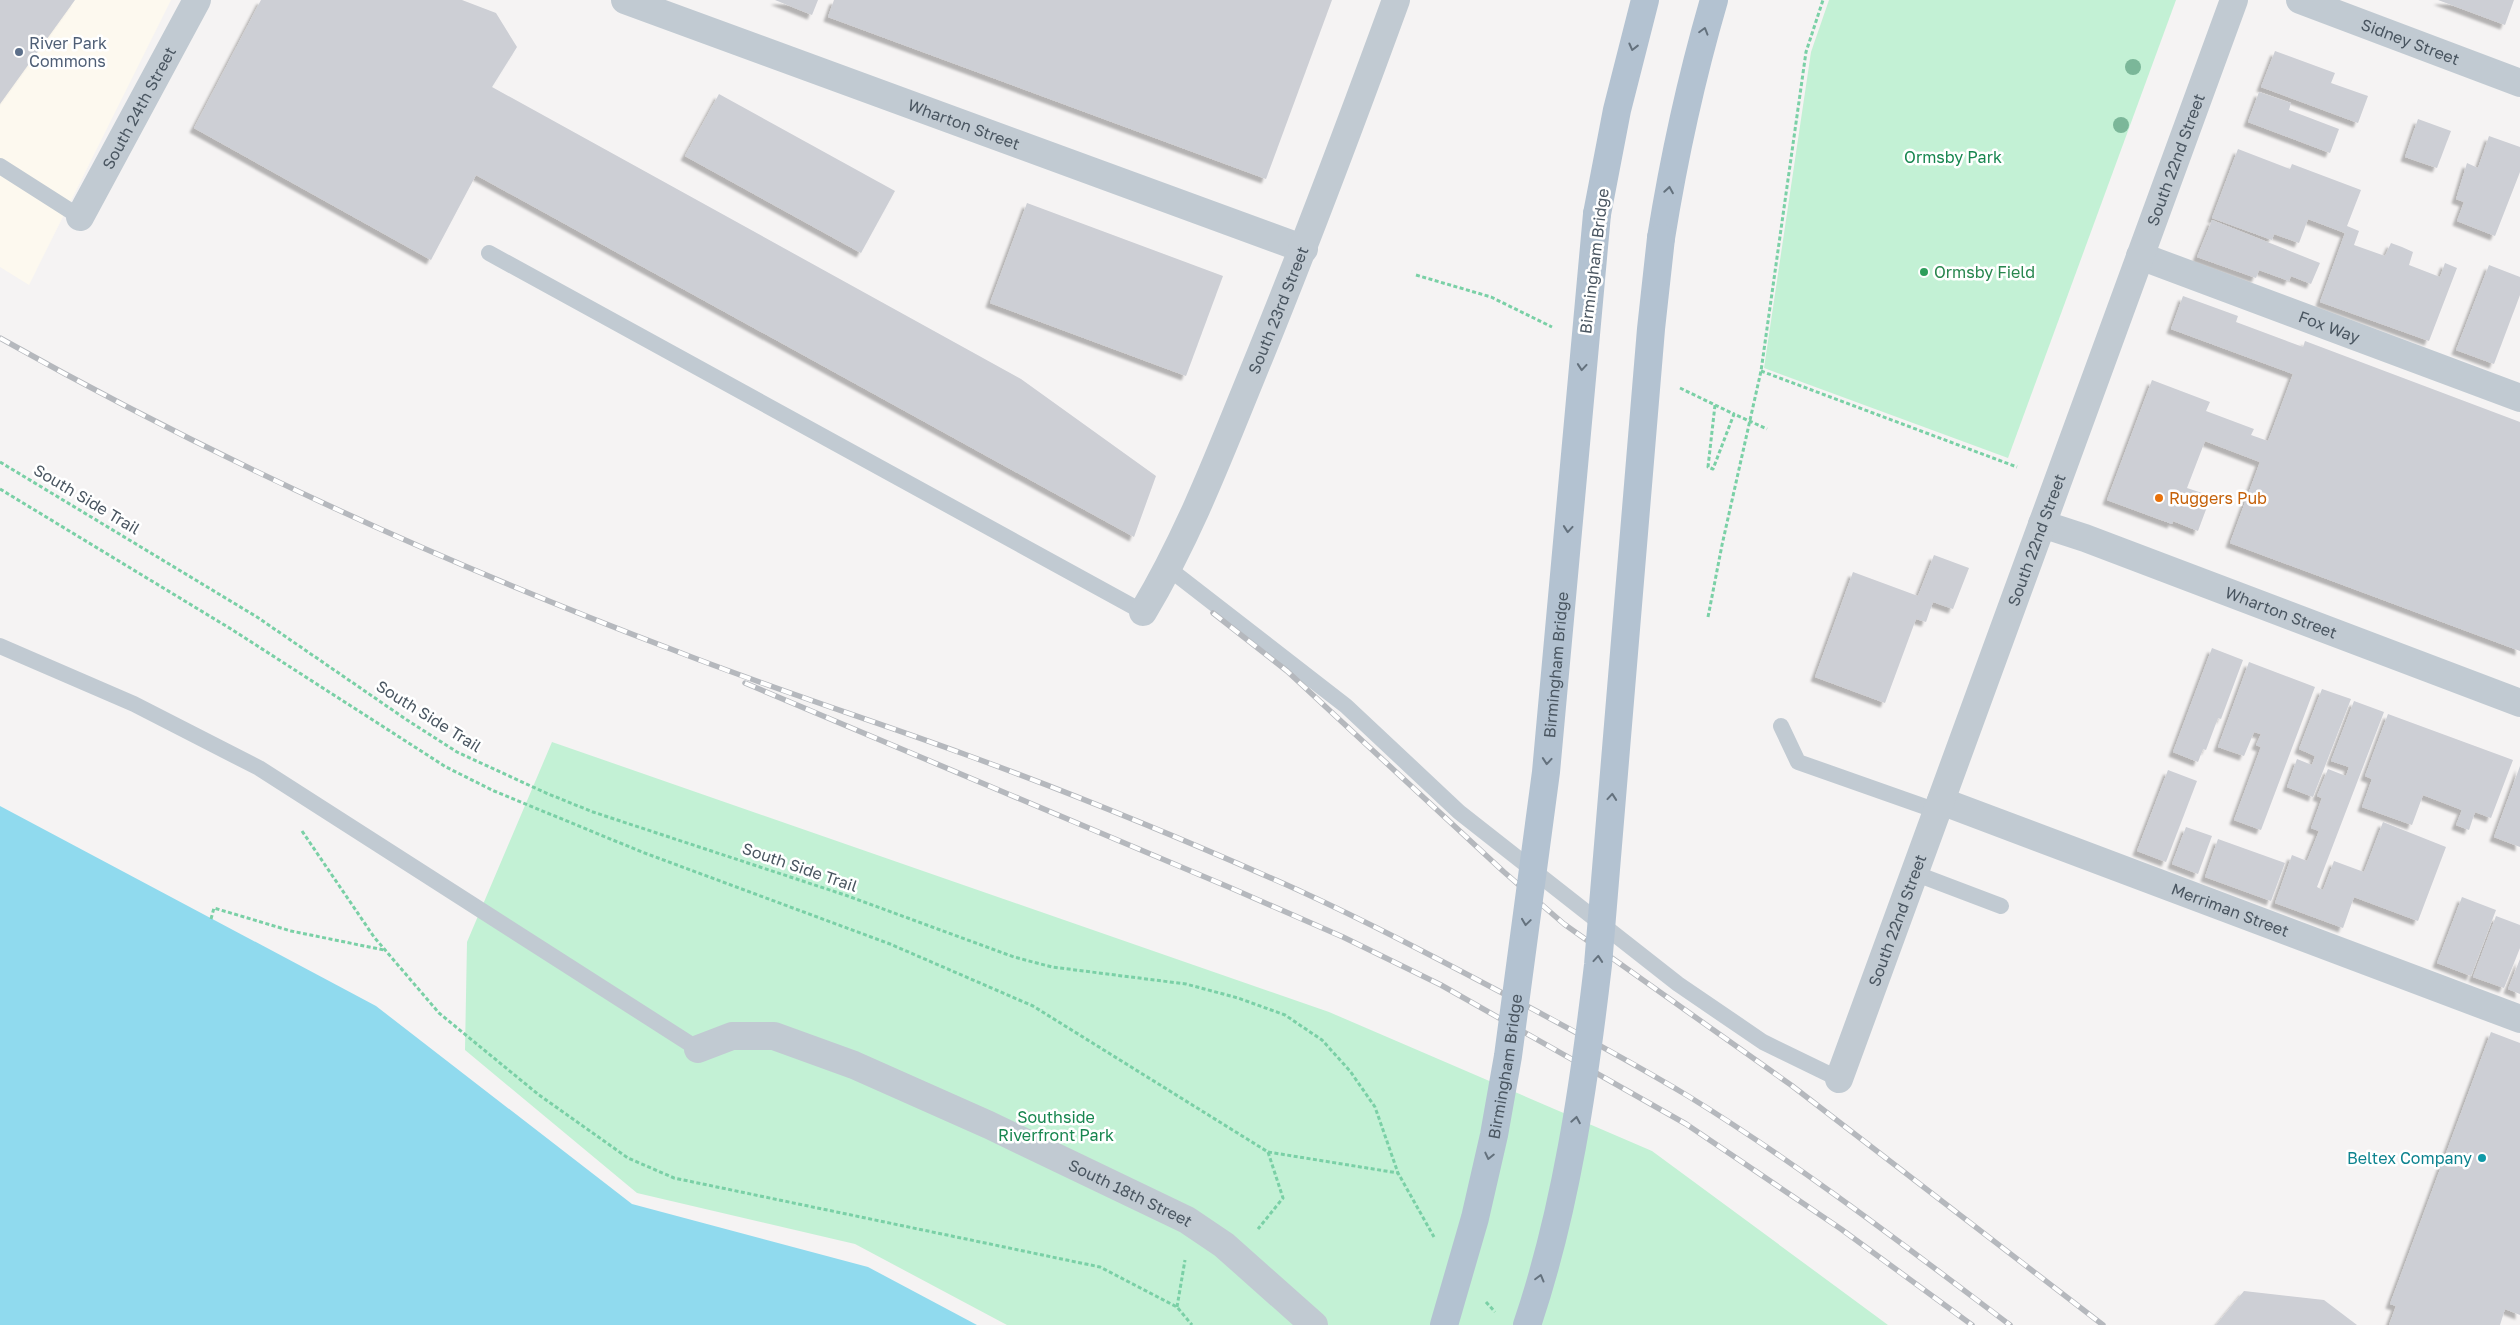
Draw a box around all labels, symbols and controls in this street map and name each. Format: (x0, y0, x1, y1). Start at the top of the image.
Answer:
street label: Sidney Street (2358, 14, 2462, 69)
one-way arrow (1699, 28, 1709, 36)
place label: River Park Commons (29, 33, 107, 71)
street label: South 24th Street (98, 43, 180, 173)
one-way arrow (1628, 43, 1639, 52)
marker: River Park Commons (13, 46, 25, 58)
street label: South 22nd Street (2142, 91, 2209, 229)
street label: Wharton Street (905, 95, 1023, 154)
park label: Ormsby Park (1904, 147, 2002, 167)
one-way arrow (1663, 185, 1673, 194)
street label: Birmingham Bridge (1575, 187, 1613, 335)
street label: South 23rd Street (1243, 243, 1312, 377)
place label: Ormsby Field (1934, 262, 2035, 282)
marker: Ormsby Field (1918, 266, 1930, 278)
street label: Fox Way (2296, 306, 2363, 347)
one-way arrow (1577, 363, 1588, 371)
street label: South Side Trail (30, 459, 144, 539)
street label: South 22nd Street (2003, 471, 2070, 609)
place label: Ruggers Pub (2169, 488, 2267, 508)
marker: Ruggers Pub (2153, 492, 2165, 504)
one-way arrow (1563, 525, 1574, 533)
street label: Wharton Street (2222, 582, 2340, 643)
street label: Birmingham Bridge (1539, 591, 1572, 739)
street label: South Side Trail (373, 676, 485, 756)
one-way arrow (1542, 757, 1553, 765)
one-way arrow (1606, 793, 1617, 801)
street label: South Side Trail (740, 838, 860, 896)
street label: South 22nd Street (1864, 851, 1930, 989)
street label: Merriman Street (2168, 879, 2292, 941)
one-way arrow (1521, 918, 1532, 926)
one-way arrow (1592, 954, 1603, 962)
street label: Birmingham Bridge (1483, 993, 1526, 1141)
park label: Southside Riverfront Park (998, 1107, 1114, 1145)
one-way arrow (1571, 1115, 1581, 1124)
place label: Beltex Company (2347, 1148, 2472, 1168)
one-way arrow (1484, 1151, 1495, 1160)
marker: Beltex Company (2476, 1152, 2488, 1164)
street label: South 18th Street (1065, 1155, 1196, 1231)
one-way arrow (1534, 1274, 1545, 1283)

